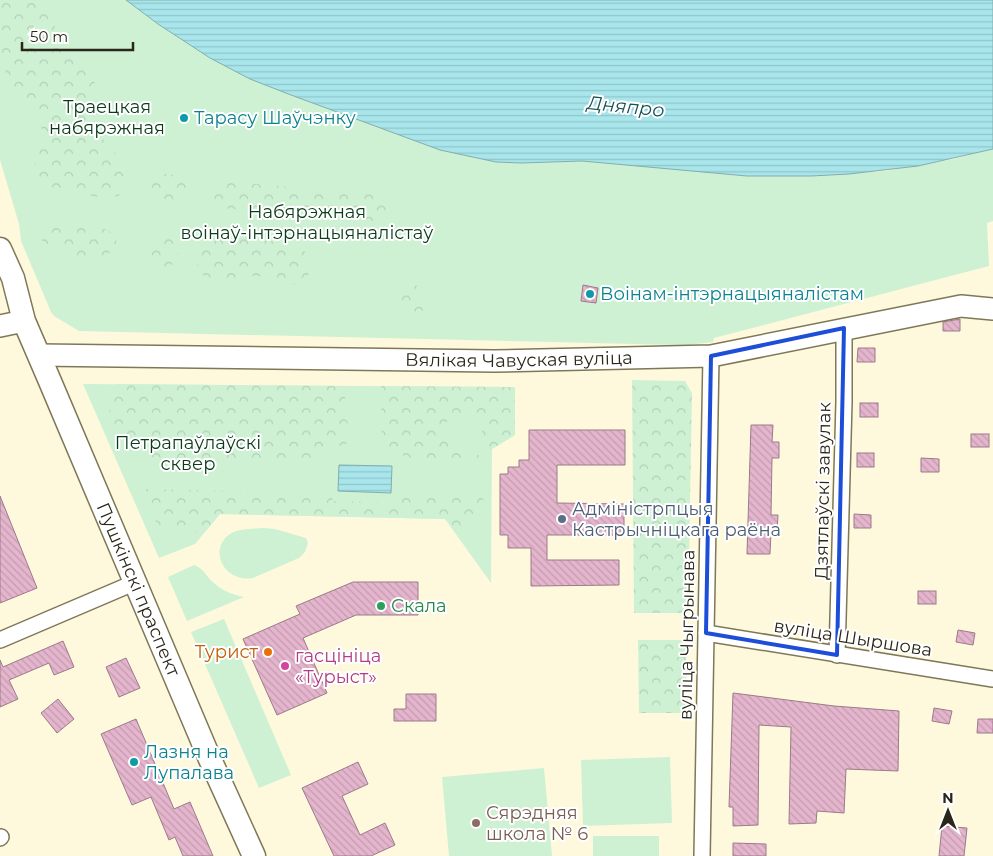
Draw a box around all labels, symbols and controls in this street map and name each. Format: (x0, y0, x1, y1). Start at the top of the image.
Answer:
scale bar (22, 20, 134, 52)
text: 50 m (30, 27, 68, 46)
water label: Дняпро (584, 91, 666, 122)
park label: Траецкая набярэжная (49, 96, 165, 139)
place label: Тарасу Шаўчэнку (194, 107, 356, 129)
marker: Тарасу Шаўчэнку (178, 112, 190, 124)
park label: Набярэжная воінаў-інтэрнацыяналістаў (181, 201, 433, 244)
place label: Воінам-інтэрнацыяналістам (600, 283, 864, 305)
marker: Воінам-інтэрнацыяналістам (584, 288, 596, 300)
street label: Вялікая Чавуская вуліца (405, 347, 633, 372)
street label: Дзятлаўскі завулак (810, 401, 836, 580)
park label: Петрапаўлаўскі сквер (115, 432, 261, 475)
place label: Адміністрпцыя Кастрычніцкага раёна (572, 498, 781, 541)
street label: Пушкінскі праспект (92, 499, 185, 680)
marker: Адміністрпцыя Кастрычніцкага раёна (556, 513, 568, 525)
street label: вуліца Чыгрынава (675, 550, 699, 720)
place label: Скала (391, 595, 447, 617)
marker: Скала (375, 600, 387, 612)
street label: вуліца Шыршова (772, 615, 934, 661)
place label: Турист (195, 641, 258, 663)
place label: гасцініца «Турыст» (295, 645, 381, 688)
marker: Турист (262, 646, 274, 658)
marker: гасцініца «Турыст» (279, 660, 291, 672)
place label: Лазня на Лупалава (144, 741, 234, 784)
marker: Лазня на Лупалава (128, 756, 140, 768)
north arrow (923, 786, 973, 836)
text: N (942, 789, 954, 807)
place label: Сярэдняя школа № 6 (486, 802, 588, 845)
marker: Сярэдняя школа № 6 (470, 817, 482, 829)

